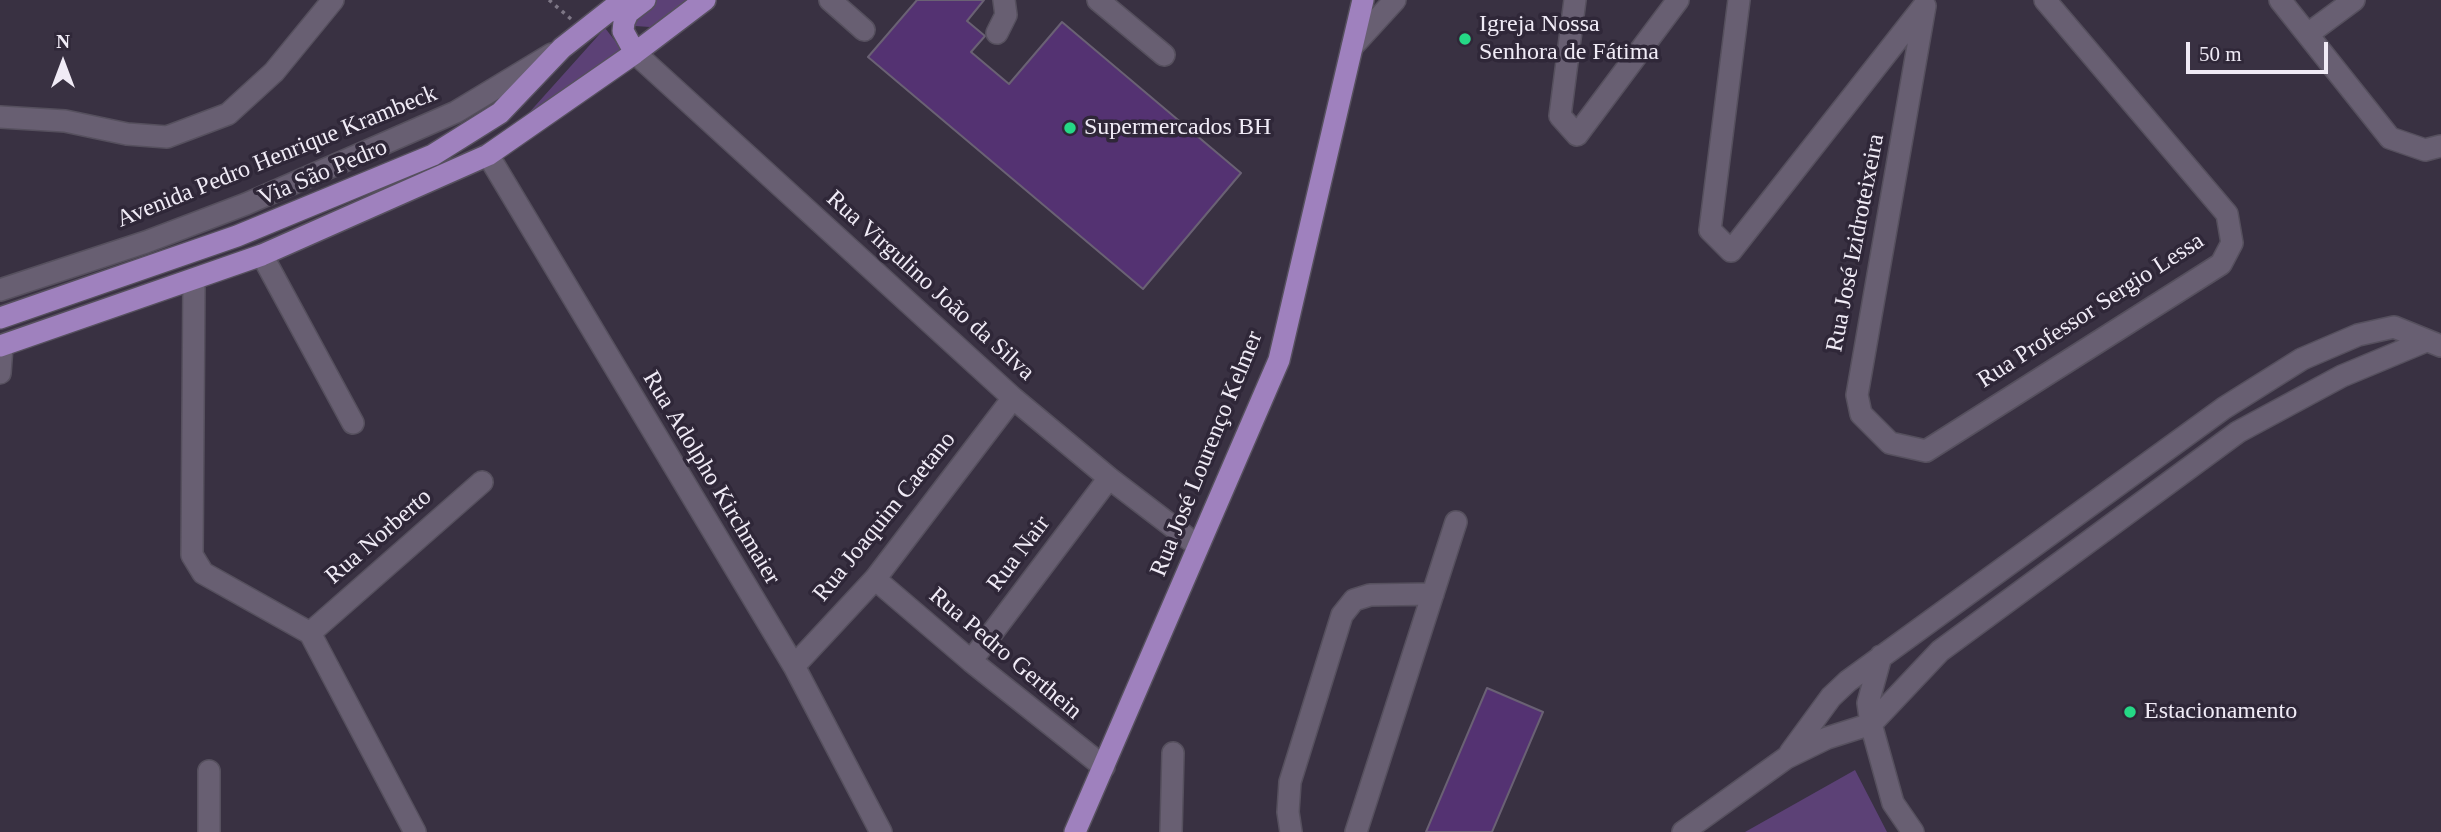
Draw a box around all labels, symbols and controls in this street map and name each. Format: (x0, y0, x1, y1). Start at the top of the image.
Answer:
place label: Igreja Nossa Senhora de Fátima (1479, 11, 1659, 67)
north arrow (28, 28, 98, 98)
scale bar (2189, 28, 2331, 72)
text: N (56, 31, 70, 52)
marker: Igreja Nossa Senhora de Fátima (1457, 31, 1473, 47)
text: 50 m (2199, 42, 2242, 66)
street label: Avenida Pedro Henrique Krambeck (113, 79, 441, 235)
place label: Supermercados BH (1084, 114, 1271, 142)
marker: Supermercados BH (1062, 120, 1078, 136)
street label: Rua José Izidroteixeira (1821, 132, 1891, 354)
street label: Via São Pedro (254, 133, 392, 213)
street label: Rua Virgulino João da Silva (820, 185, 1040, 387)
street label: Rua Professor Sergio Lessa (1972, 227, 2210, 395)
street label: Rua José Lourenço Kelmer (1145, 327, 1269, 581)
street label: Rua Adolpho Kirchmaier (636, 366, 786, 590)
street label: Rua Joaquim Caetano (808, 426, 962, 608)
street label: Rua Norberto (320, 483, 438, 591)
street label: Rua Nair (981, 510, 1057, 598)
street label: Rua Pedro Gerthein (923, 582, 1087, 726)
place label: Estacionamento (2144, 698, 2297, 726)
marker: Estacionamento (2122, 704, 2138, 720)

